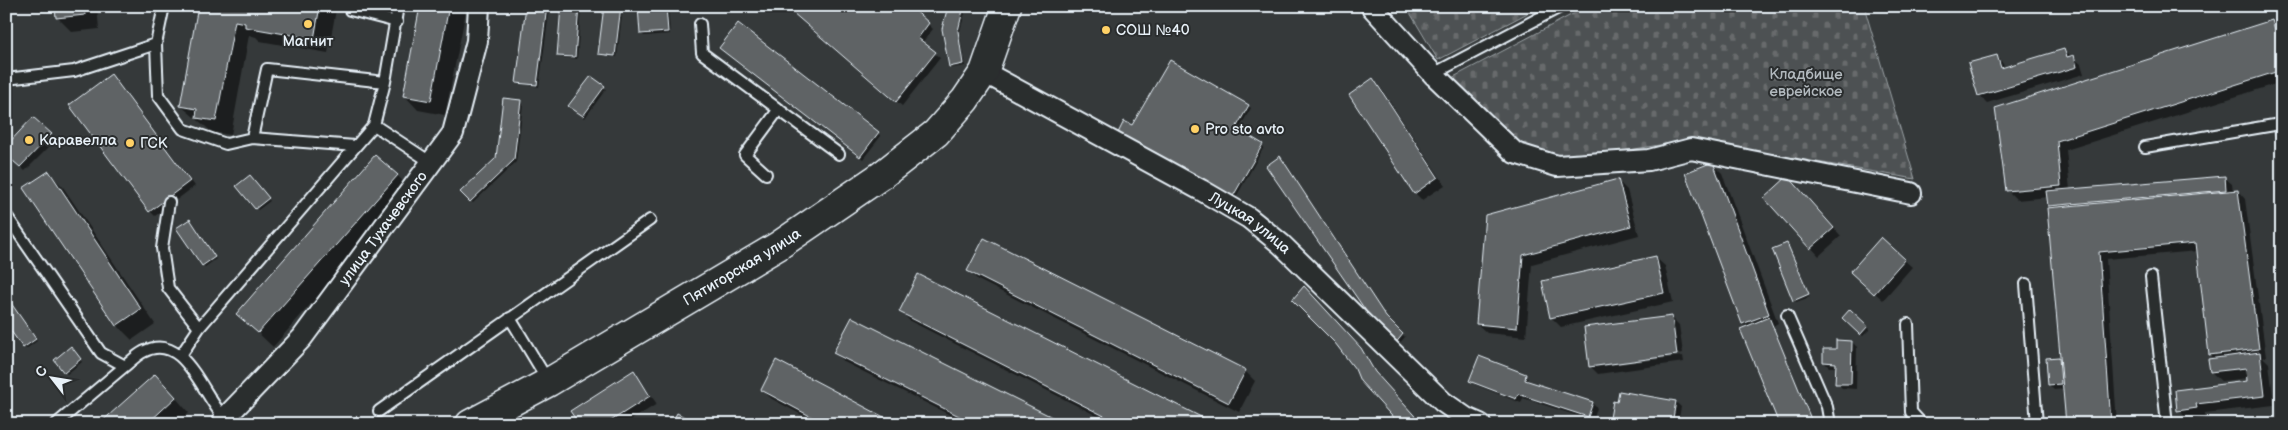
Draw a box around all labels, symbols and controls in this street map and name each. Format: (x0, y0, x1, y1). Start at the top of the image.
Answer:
marker: Магнит (302, 18, 314, 30)
place label: СОШ №40 (1116, 21, 1190, 40)
marker: СОШ №40 (1100, 24, 1112, 36)
place label: Магнит (282, 32, 334, 51)
park label: Кладбище еврейское (1769, 65, 1843, 101)
place label: Pro sto avto (1205, 120, 1285, 139)
marker: Pro sto avto (1189, 123, 1201, 135)
place label: Каравелла (39, 131, 117, 150)
marker: Каравелла (23, 134, 35, 146)
place label: ГСК (140, 134, 168, 153)
marker: ГСК (124, 137, 136, 149)
street label: улица Тухачевского (335, 167, 432, 289)
street label: Луцкая улица (1205, 187, 1295, 258)
street label: Пятигорская улица (680, 224, 805, 310)
north arrow (28, 352, 78, 402)
text: С (31, 363, 51, 380)

